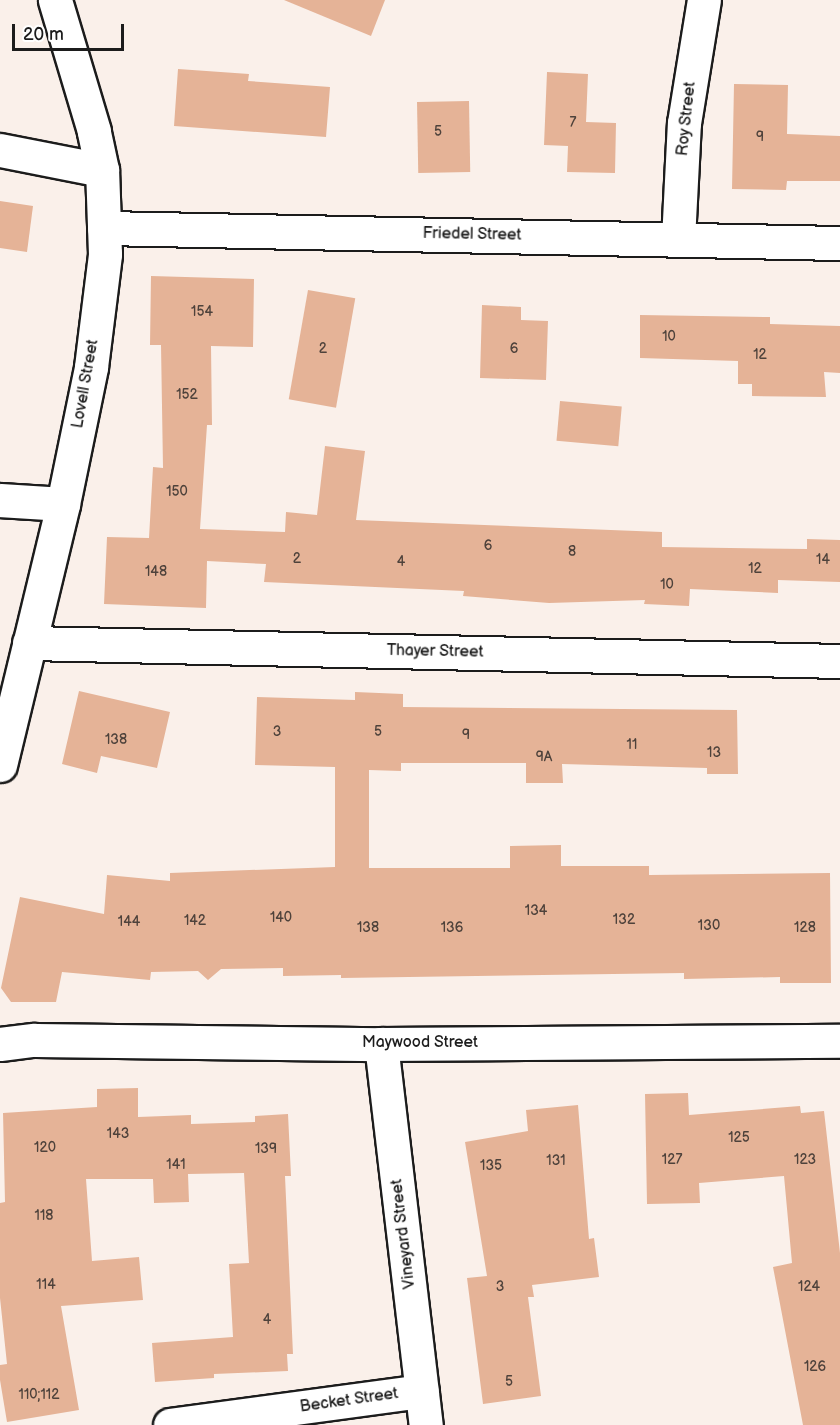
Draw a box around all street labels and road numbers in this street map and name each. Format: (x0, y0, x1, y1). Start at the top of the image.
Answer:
street label: Roy Street (673, 80, 701, 158)
street label: Friedel Street (422, 225, 522, 245)
street label: Lovell Street (69, 338, 103, 430)
street label: Thayer Street (386, 642, 484, 662)
street label: Maywood Street (362, 1033, 478, 1053)
street label: Vineyard Street (388, 1178, 420, 1290)
street label: Becket Street (299, 1385, 399, 1417)

